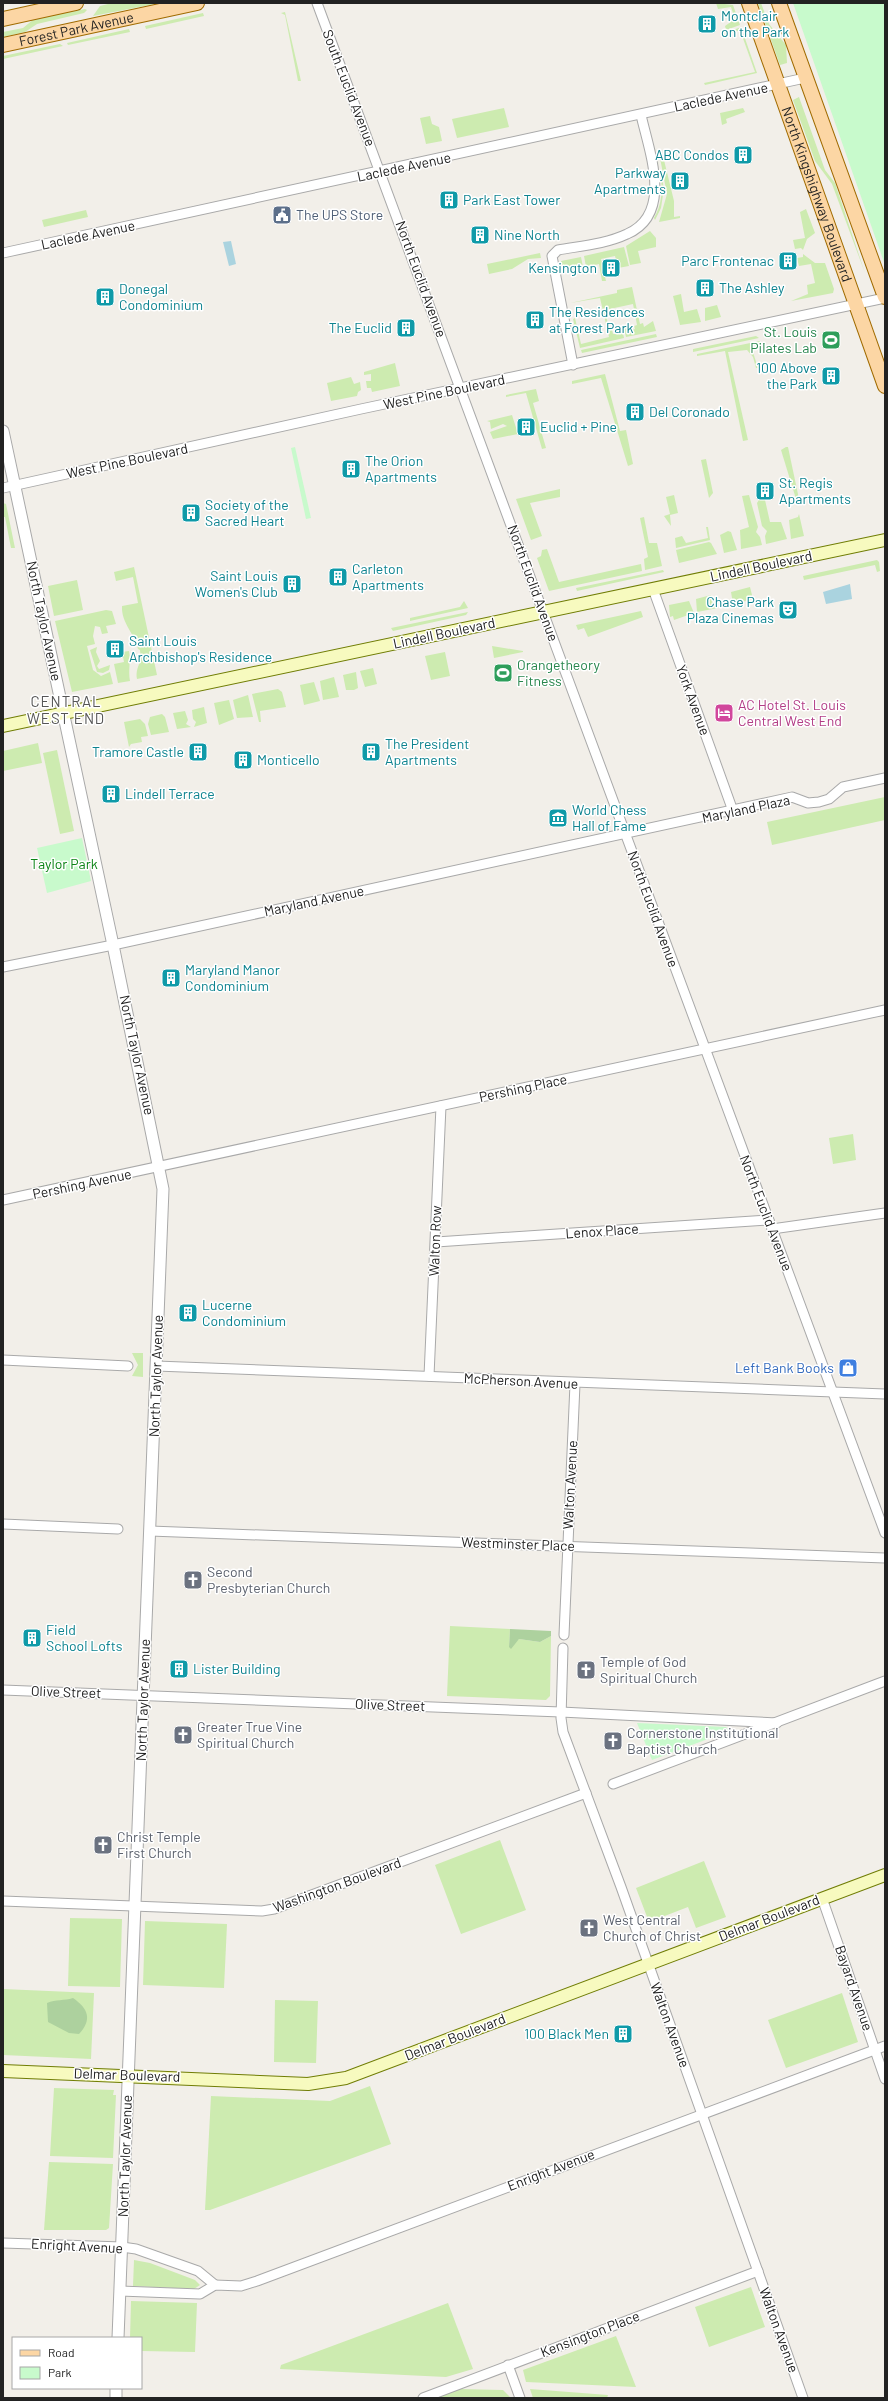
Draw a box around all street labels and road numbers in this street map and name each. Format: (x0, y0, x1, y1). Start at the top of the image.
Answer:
street label: Forest Park Avenue (17, 8, 135, 49)
street label: South Euclid Avenue (319, 27, 380, 149)
street label: Laclede Avenue (672, 78, 769, 115)
street label: North Kingshighway Boulevard (778, 104, 856, 284)
street label: Laclede Avenue (355, 148, 452, 185)
street label: Laclede Avenue (39, 216, 136, 253)
street label: North Euclid Avenue (392, 218, 450, 339)
street label: West Pine Boulevard (382, 370, 506, 413)
street label: West Pine Boulevard (65, 439, 189, 482)
street label: North Euclid Avenue (504, 522, 562, 643)
street label: Lindell Boulevard (708, 546, 814, 585)
street label: North Taylor Avenue (23, 559, 66, 683)
street label: Lindell Boulevard (391, 613, 497, 652)
street label: York Avenue (673, 662, 714, 738)
street label: Maryland Plaza (700, 791, 791, 826)
street label: North Euclid Avenue (624, 848, 682, 969)
street label: Maryland Avenue (262, 882, 365, 919)
street label: North Taylor Avenue (116, 993, 159, 1117)
street label: Pershing Place (477, 1070, 568, 1105)
street label: North Euclid Avenue (737, 1152, 796, 1273)
street label: Pershing Avenue (31, 1165, 133, 1202)
street label: Walton Row (425, 1205, 444, 1277)
street label: Lenox Place (565, 1219, 639, 1242)
street label: North Taylor Avenue (145, 1315, 166, 1437)
street label: McPherson Avenue (463, 1369, 579, 1392)
street label: Walton Avenue (559, 1440, 580, 1530)
street label: Westminster Place (461, 1533, 575, 1554)
street label: North Taylor Avenue (132, 1639, 153, 1761)
street label: Olive Street (31, 1682, 101, 1701)
street label: Olive Street (355, 1695, 425, 1714)
street label: Washington Boulevard (270, 1853, 403, 1916)
street label: Delmar Boulevard (716, 1890, 822, 1945)
street label: Bayard Avenue (832, 1943, 877, 2033)
street label: Walton Avenue (647, 1980, 694, 2070)
street label: Delmar Boulevard (402, 2009, 508, 2064)
street label: Delmar Boulevard (73, 2064, 181, 2085)
street label: North Taylor Avenue (114, 2095, 135, 2217)
street label: Enright Avenue (505, 2145, 597, 2194)
street label: Enright Avenue (31, 2235, 123, 2256)
street label: Walton Avenue (756, 2285, 803, 2375)
street label: Kensington Place (538, 2307, 642, 2360)

